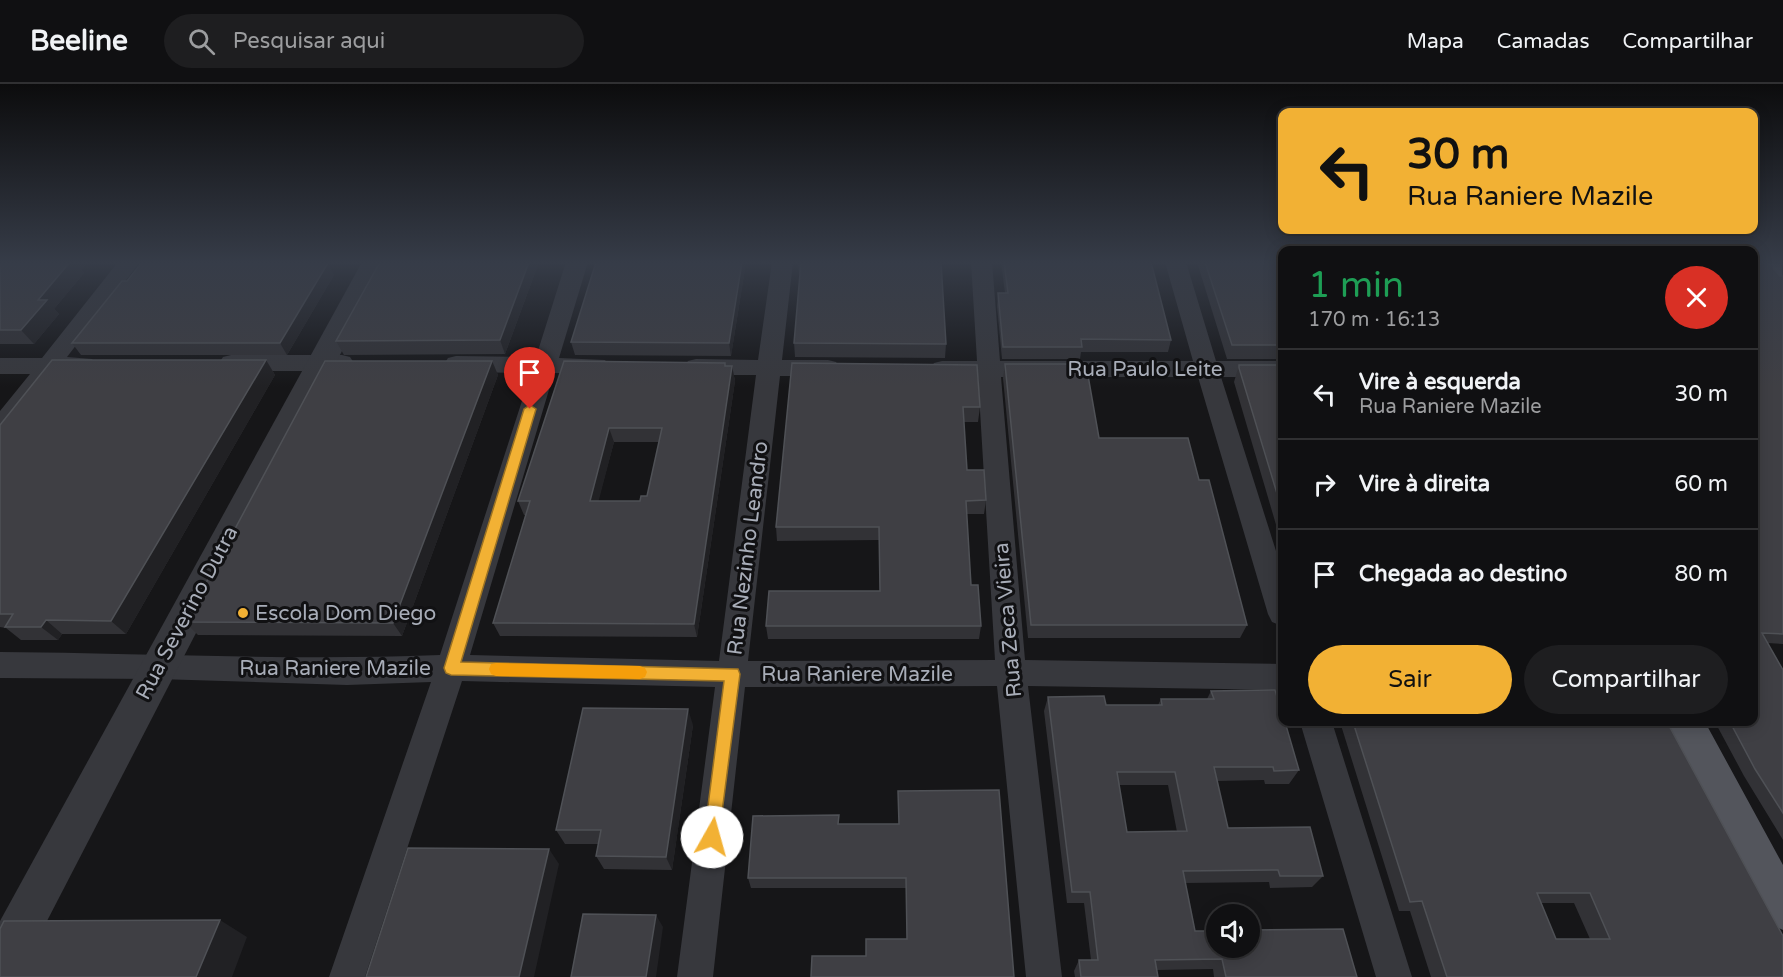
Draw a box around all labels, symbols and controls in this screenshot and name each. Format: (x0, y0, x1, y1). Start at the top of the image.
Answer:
search box (164, 14, 584, 68)
text: Beeline (30, 24, 128, 58)
icon: search (185, 25, 218, 58)
text: Pesquisar aqui (233, 28, 385, 54)
text: Mapa (1407, 29, 1464, 54)
text: Camadas (1497, 29, 1589, 54)
text: Compartilhar (1622, 29, 1753, 54)
text: 30 m (1407, 129, 1509, 180)
icon: left (1308, 132, 1386, 210)
text: Rua Raniere Mazile (1407, 180, 1653, 213)
text: 1 min (1308, 264, 1404, 307)
button: close (1665, 266, 1728, 329)
text: 170 m · 16:13 (1308, 308, 1440, 332)
pin (504, 347, 555, 409)
icon: arrive (513, 356, 546, 389)
street label: Rua Paulo Leite (1067, 357, 1223, 382)
text: Vire à esquerda (1359, 369, 1521, 395)
icon: left (1308, 378, 1341, 411)
text: 30 m (1674, 381, 1728, 407)
text: Rua Raniere Mazile (1359, 395, 1542, 419)
street label: Rua Nezinho Leandro (722, 440, 774, 656)
icon: right (1308, 468, 1341, 501)
text: Vire à direita (1359, 471, 1490, 497)
text: 60 m (1674, 471, 1728, 497)
street label: Rua Severino Dutra (131, 522, 243, 704)
street label: Rua Zeca Vieira (989, 542, 1027, 698)
icon: arrive (1308, 558, 1341, 591)
text: Chegada ao destino (1359, 561, 1567, 587)
text: 80 m (1674, 561, 1728, 587)
place label: Escola Dom Diego (255, 601, 436, 626)
marker: Escola Dom Diego (236, 606, 250, 620)
button: Sair (1308, 645, 1512, 714)
button: Compartilhar (1524, 645, 1728, 714)
street label: Rua Raniere Mazile (239, 656, 431, 681)
street label: Rua Raniere Mazile (761, 662, 953, 687)
position arrow (680, 805, 744, 869)
map controls (1206, 904, 1260, 958)
button: sound (1206, 904, 1260, 958)

